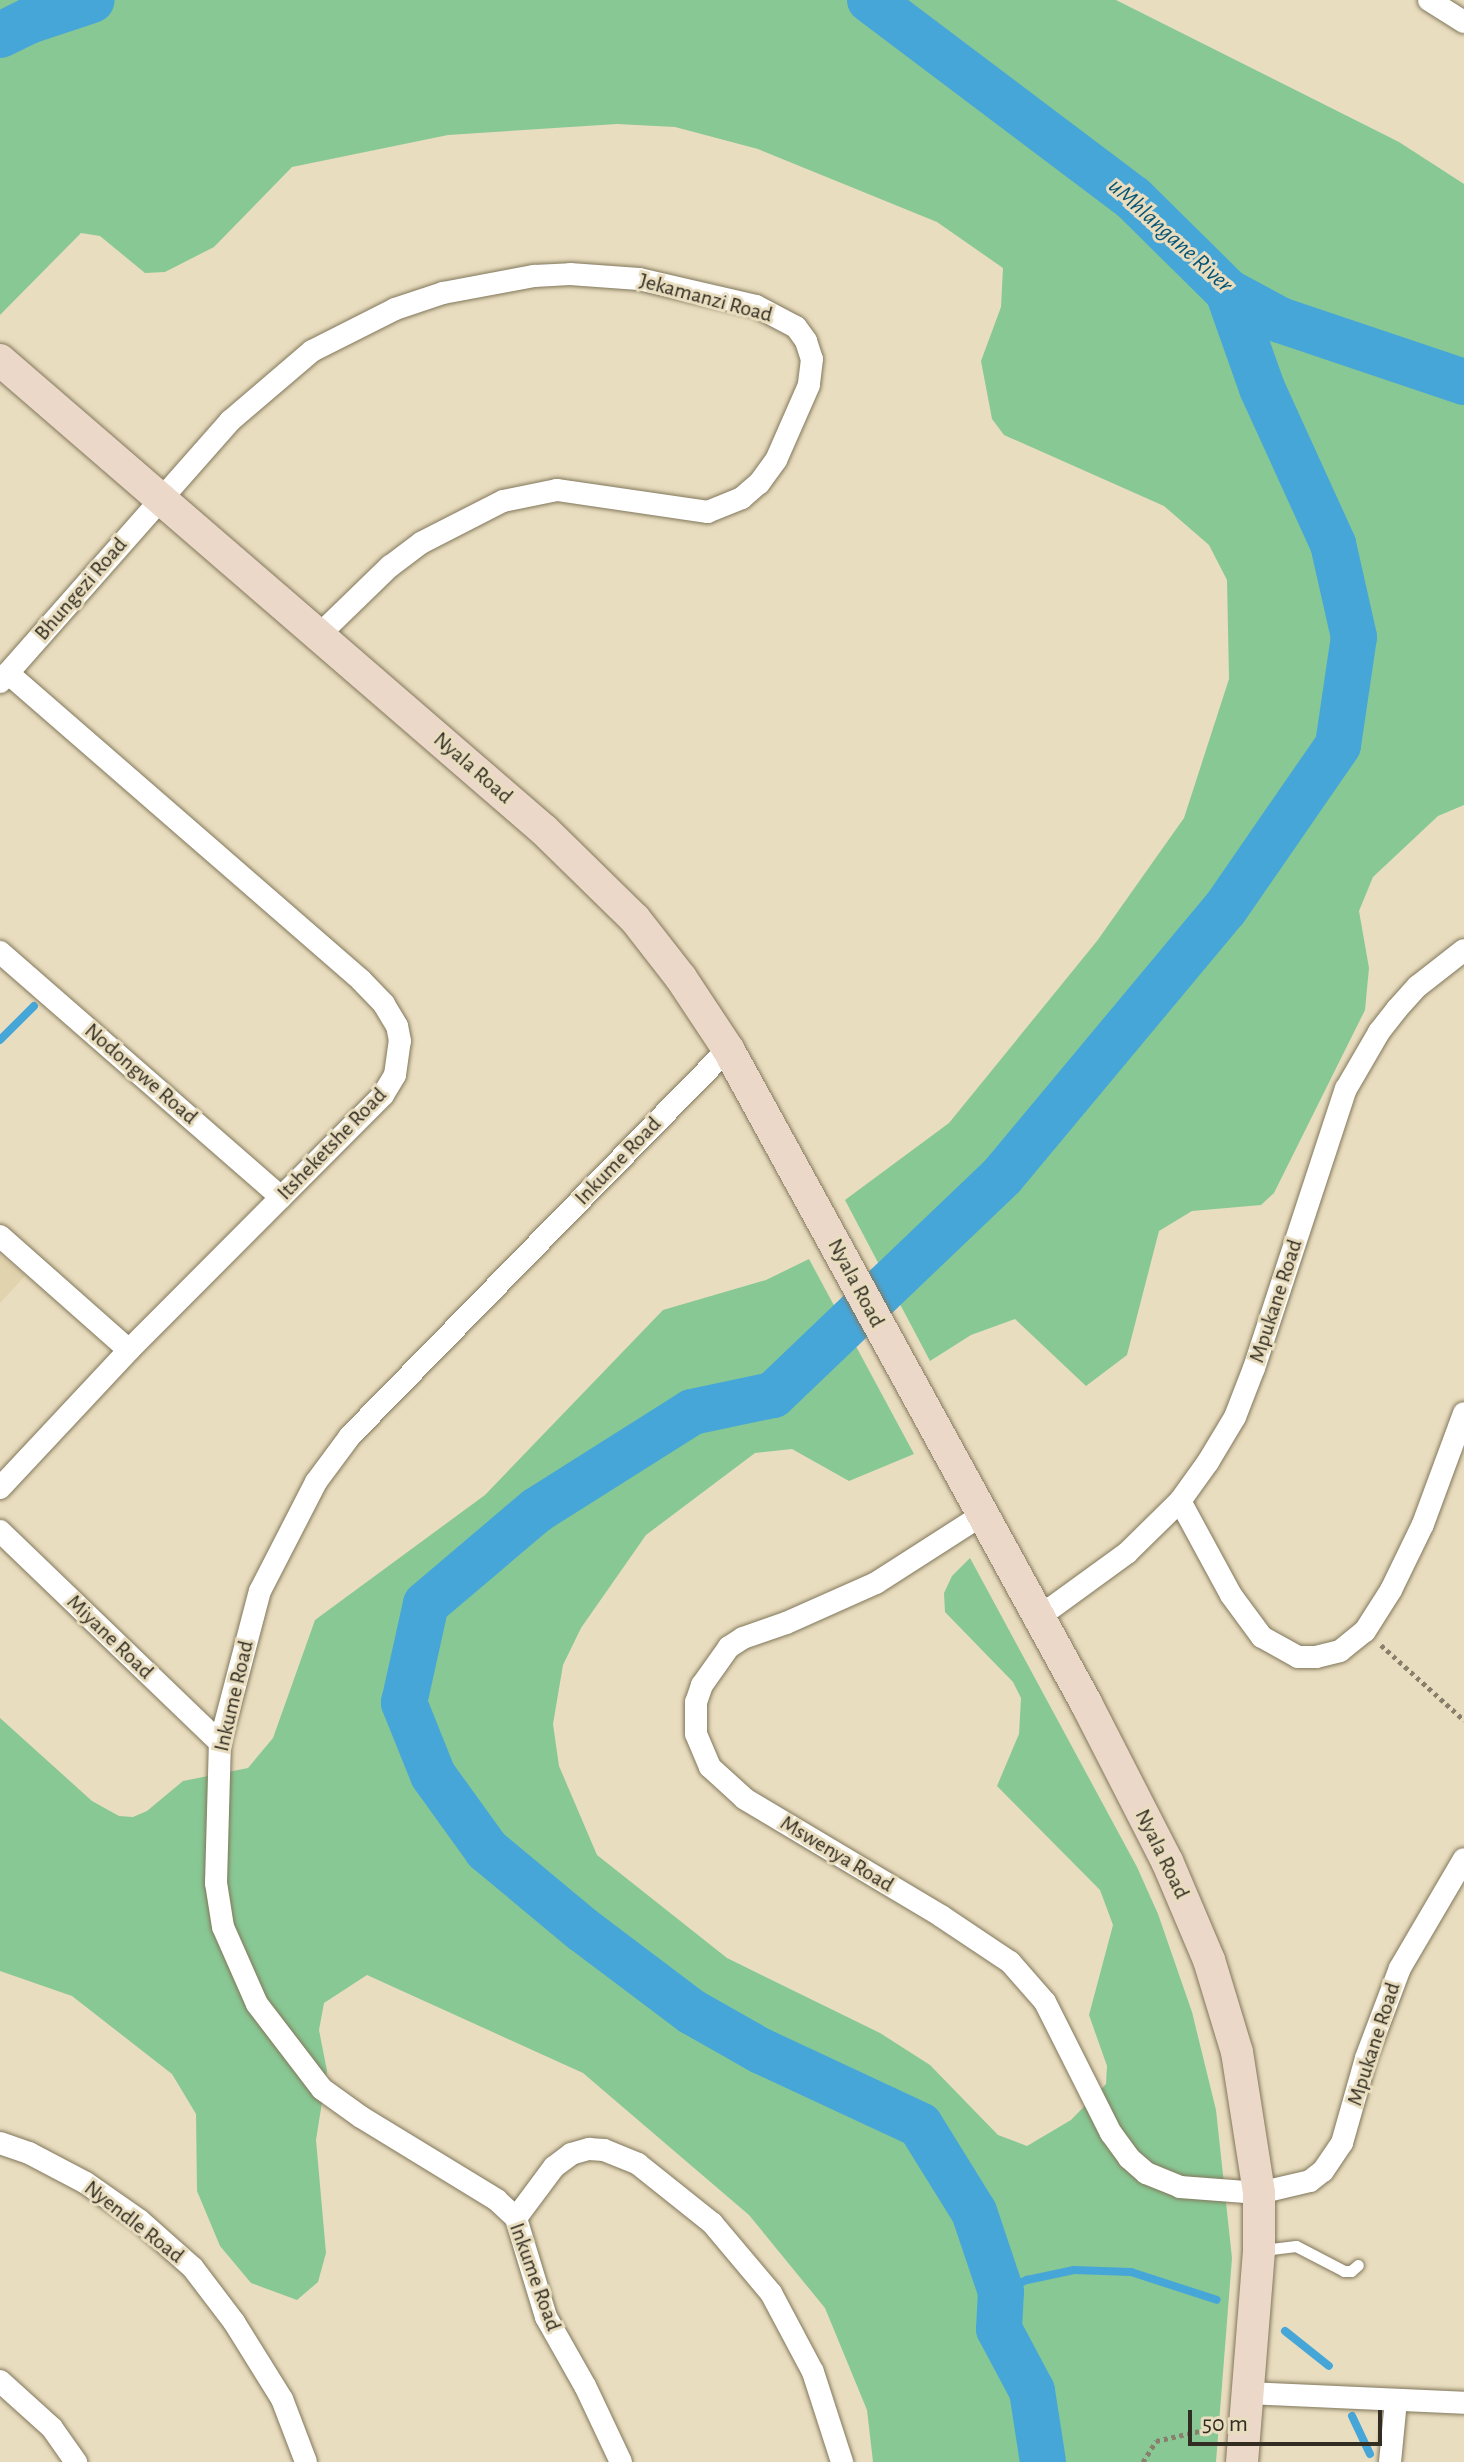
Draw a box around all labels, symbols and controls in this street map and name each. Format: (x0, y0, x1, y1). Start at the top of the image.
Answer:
water label: uMhlangane River (1102, 173, 1238, 299)
street label: Jekamanzi Road (637, 268, 775, 328)
street label: Bhungezi Road (29, 532, 133, 646)
street label: Nyala Road (428, 726, 518, 810)
street label: Nodongwe Road (79, 1018, 203, 1130)
street label: Itsheketshe Road (272, 1082, 392, 1206)
street label: Inkume Road (569, 1111, 667, 1211)
street label: Nyala Road (822, 1234, 890, 1332)
street label: Mpukane Road (1244, 1236, 1308, 1366)
street label: Miyane Road (61, 1589, 159, 1685)
street label: Inkume Road (208, 1638, 260, 1754)
street label: Nyala Road (1129, 1805, 1195, 1903)
street label: Mswenya Road (775, 1810, 899, 1898)
street label: Mpukane Road (1342, 1979, 1406, 2109)
street label: Nyendle Road (79, 2175, 189, 2269)
street label: Inkume Road (503, 2219, 567, 2335)
scale bar (1192, 2394, 1386, 2444)
text: 50 m (1202, 2412, 1248, 2436)

